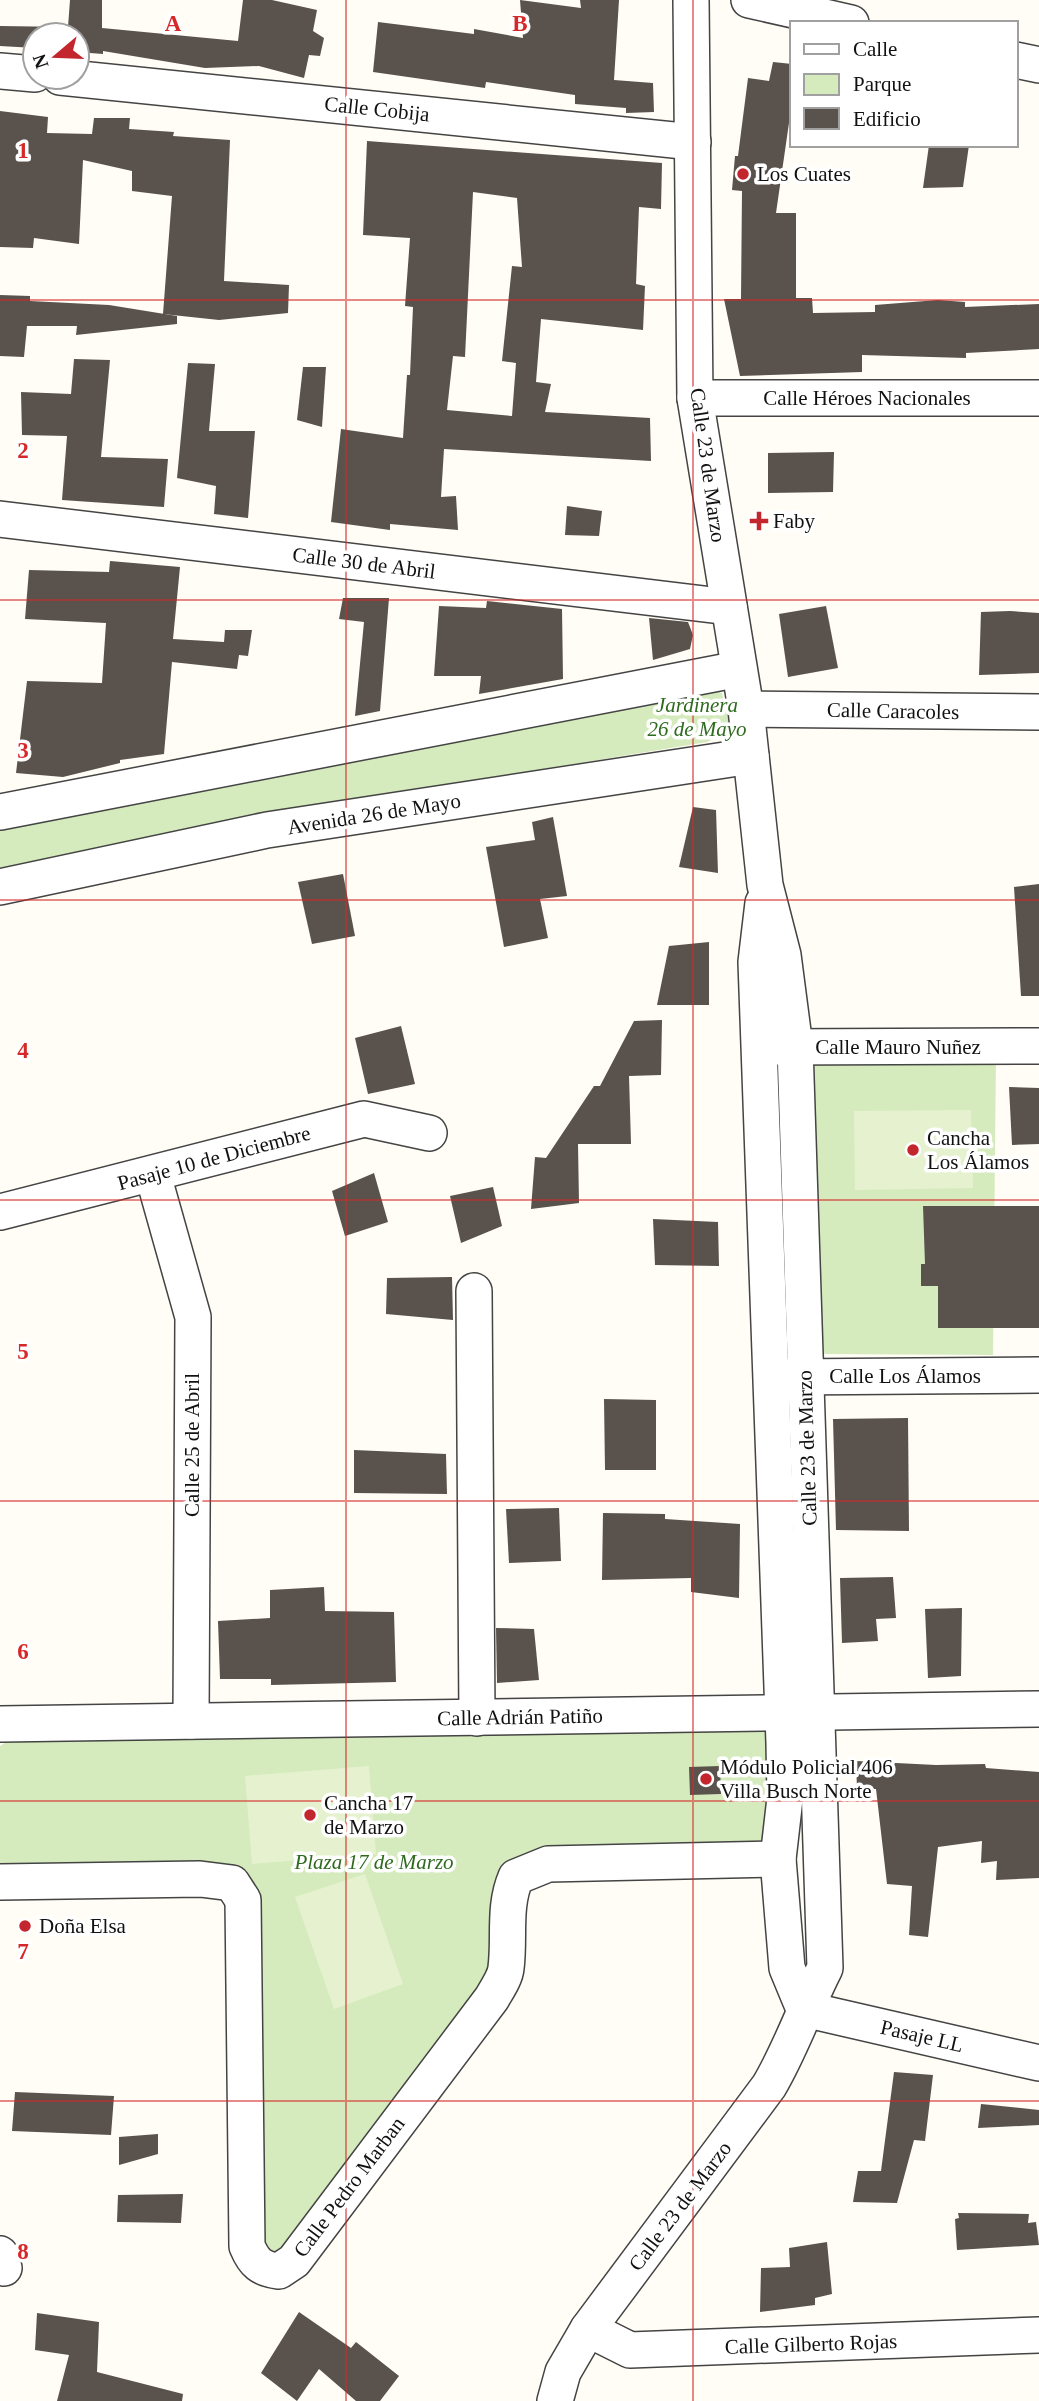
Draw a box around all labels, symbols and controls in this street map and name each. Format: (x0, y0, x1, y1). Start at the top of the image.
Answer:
text: A (165, 11, 182, 36)
text: B (512, 11, 528, 36)
north arrow (21, 21, 91, 91)
legend (790, 21, 1018, 147)
text: Calle (853, 37, 897, 61)
text: N (28, 51, 53, 71)
text: Parque (853, 72, 911, 96)
street label: Calle Cobija (323, 92, 431, 127)
text: Edificio (853, 107, 921, 131)
text: 1 (17, 138, 29, 163)
place label: Los Cuates (757, 162, 851, 186)
marker: Los Cuates (735, 166, 751, 182)
street label: Calle 23 de Marzo (685, 386, 731, 544)
street label: Calle Héroes Nacionales (763, 386, 971, 410)
text: 2 (17, 438, 29, 463)
place label: Faby (773, 509, 816, 533)
marker: Faby (751, 513, 767, 529)
street label: Calle 30 de Abril (291, 542, 437, 584)
park label: Jardinera 26 de Mayo (647, 693, 747, 741)
street label: Calle Caracoles (827, 698, 959, 724)
text: 3 (17, 738, 29, 763)
street label: Avenida 26 de Mayo (286, 788, 462, 840)
street label: Calle Mauro Nuñez (815, 1035, 981, 1059)
text: 4 (17, 1038, 29, 1063)
street label: Pasaje 10 de Diciembre (115, 1121, 313, 1195)
place label: Cancha Los Álamos (927, 1126, 1029, 1174)
marker: Cancha Los Álamos (905, 1142, 921, 1158)
text: 5 (17, 1339, 29, 1364)
street label: Calle Los Álamos (829, 1364, 981, 1388)
street label: Calle 23 de Marzo (792, 1370, 822, 1526)
street label: Calle 25 de Abril (180, 1373, 204, 1517)
text: 6 (17, 1639, 29, 1664)
street label: Calle Adrián Patiño (437, 1704, 603, 1730)
place label: Módulo Policial 406 Villa Busch Norte (720, 1755, 893, 1803)
marker: Módulo Policial 406 Villa Busch Norte (698, 1771, 714, 1787)
place label: Cancha 17 de Marzo (324, 1791, 413, 1839)
marker: Cancha 17 de Marzo (302, 1807, 318, 1823)
park label: Plaza 17 de Marzo (293, 1850, 454, 1874)
place label: Doña Elsa (39, 1914, 127, 1938)
marker: Doña Elsa (17, 1918, 33, 1934)
text: 7 (17, 1939, 29, 1964)
street label: Pasaje LL (878, 2015, 966, 2057)
street label: Calle Pedro Marban (289, 2112, 410, 2262)
street label: Calle 23 de Marzo (624, 2137, 736, 2275)
text: 8 (17, 2239, 29, 2264)
street label: Calle Gilberto Rojas (724, 2329, 898, 2359)

